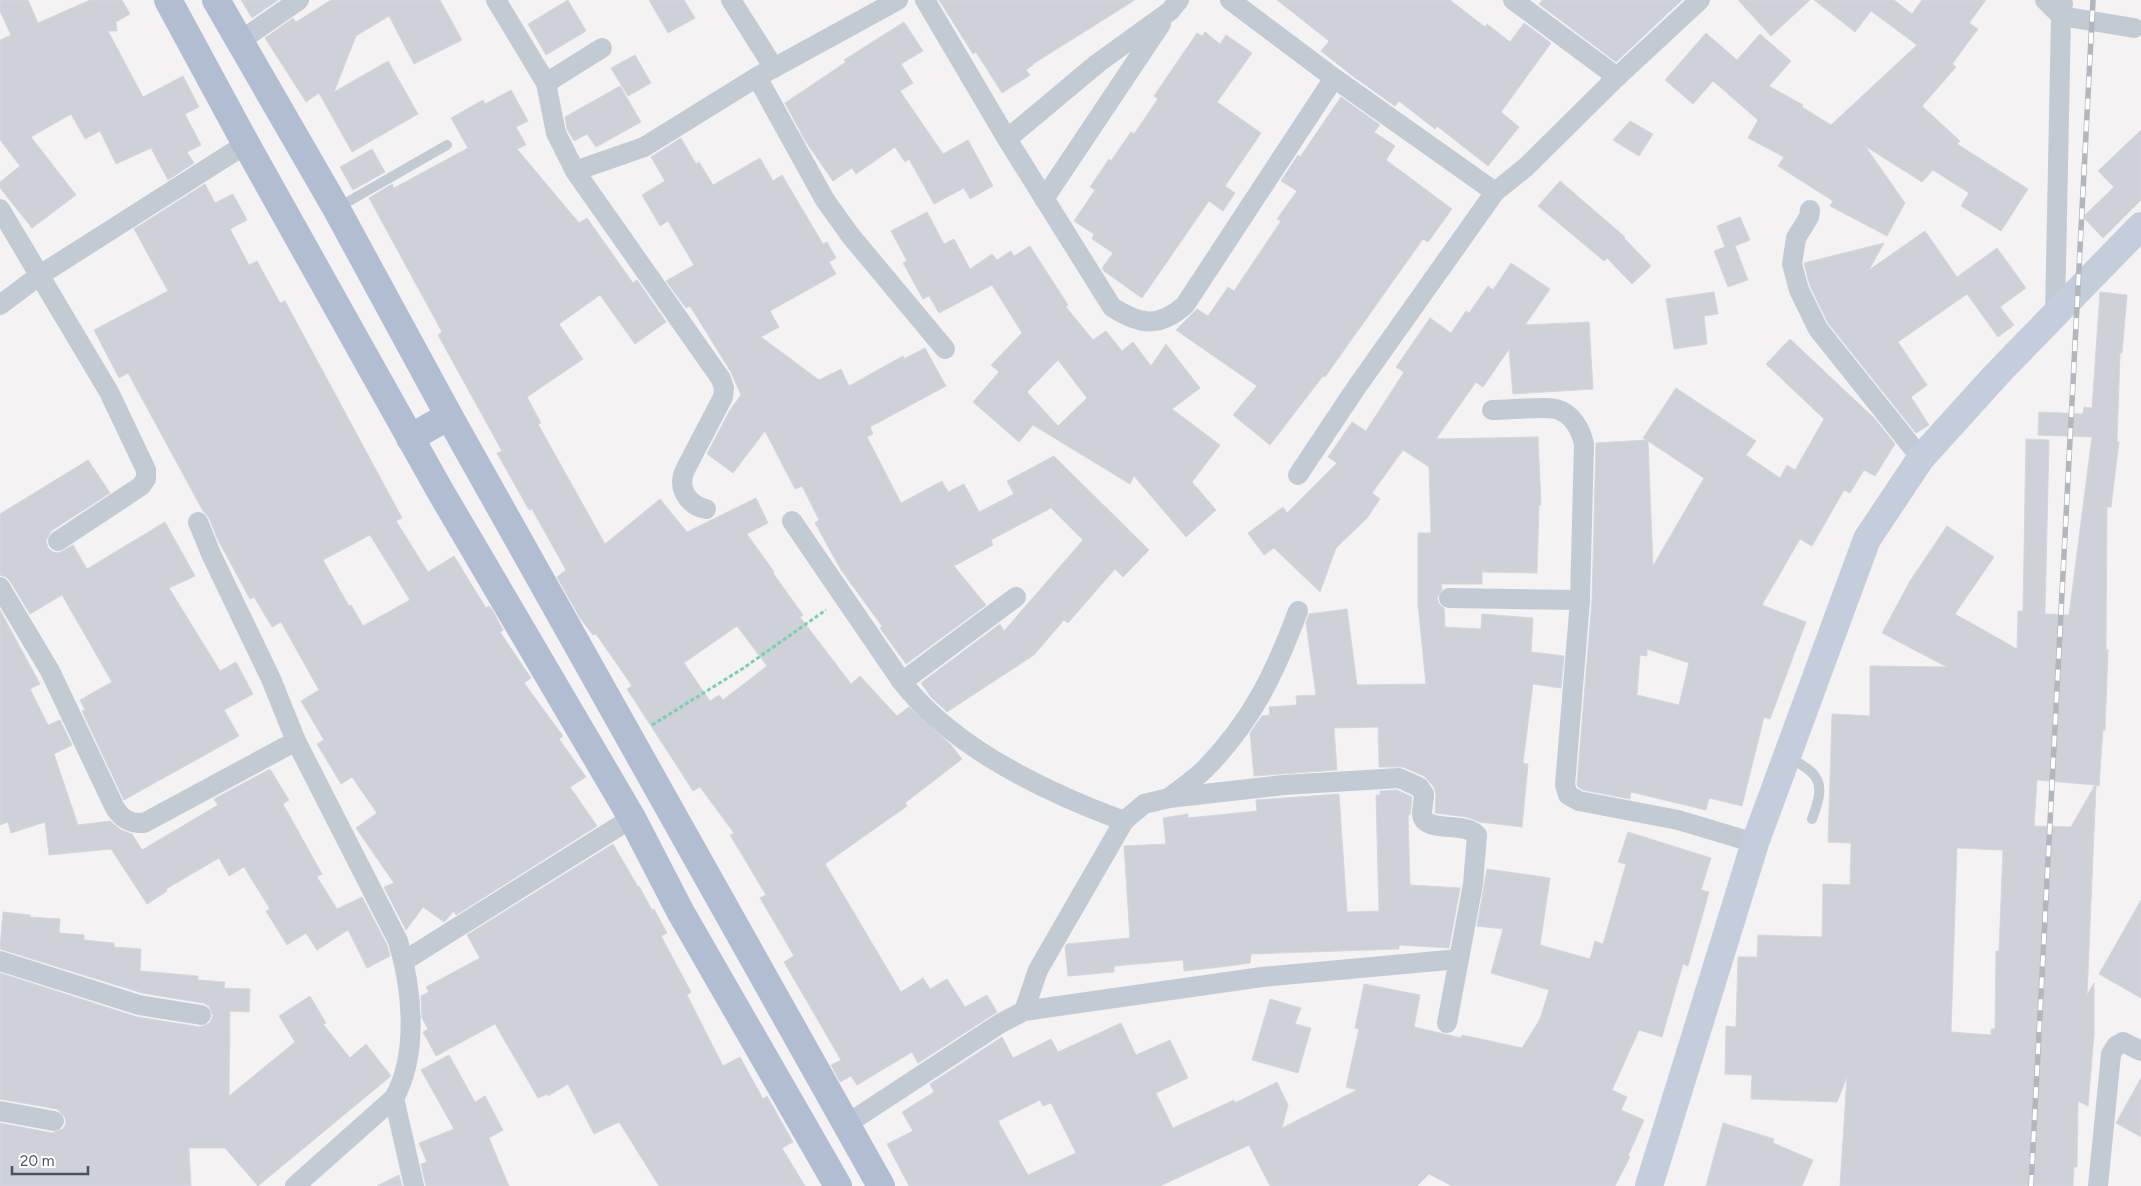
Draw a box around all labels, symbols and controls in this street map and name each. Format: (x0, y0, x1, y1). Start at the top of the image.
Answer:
scale bar (12, 1144, 89, 1176)
text: 20 m (20, 1152, 54, 1170)

